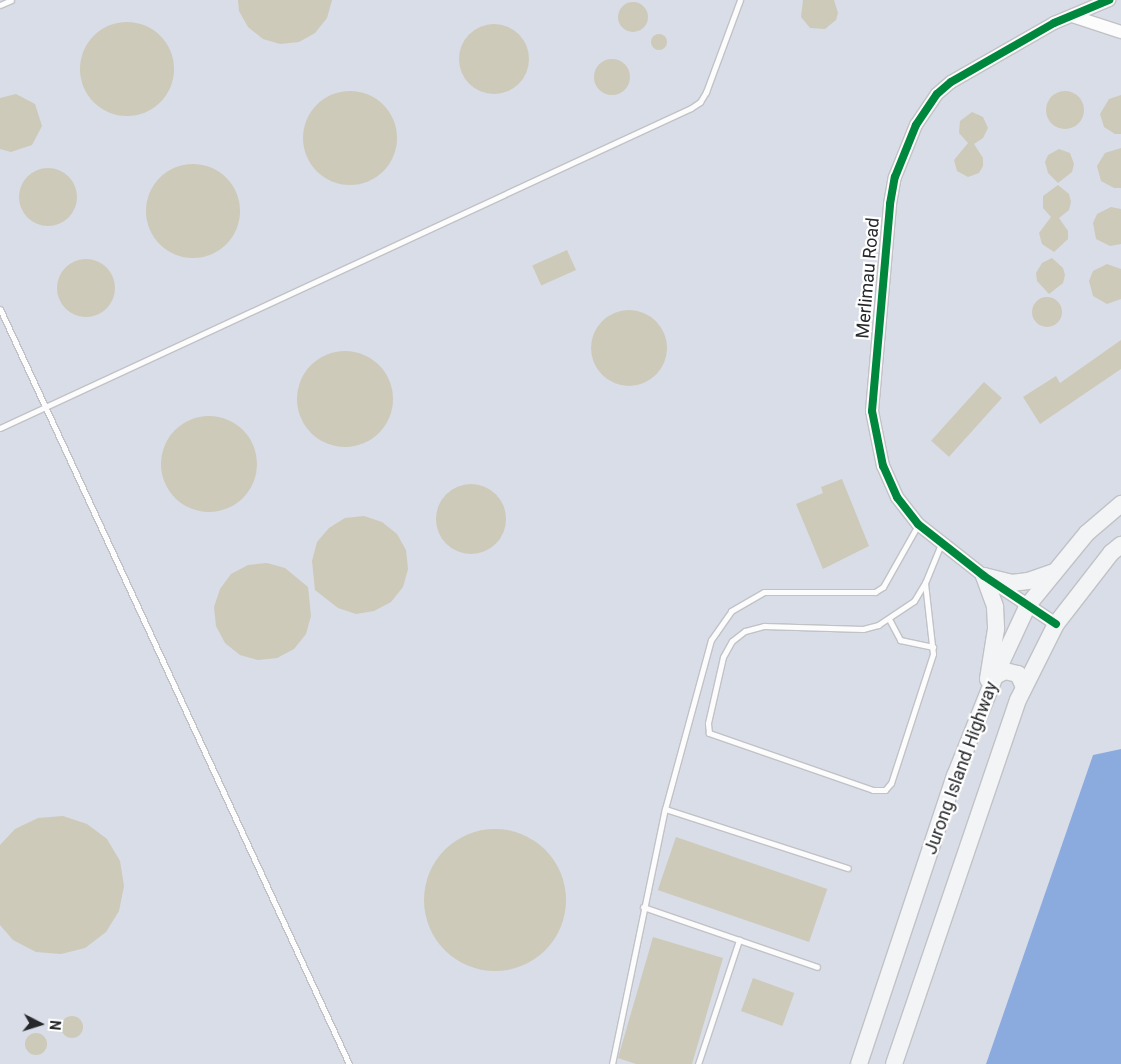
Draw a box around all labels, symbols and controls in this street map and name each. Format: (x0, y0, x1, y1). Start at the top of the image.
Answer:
street label: Merlimau Road (852, 217, 884, 339)
street label: Jurong Island Highway (920, 679, 1002, 857)
north arrow (15, 999, 65, 1049)
text: N (47, 1020, 63, 1031)

